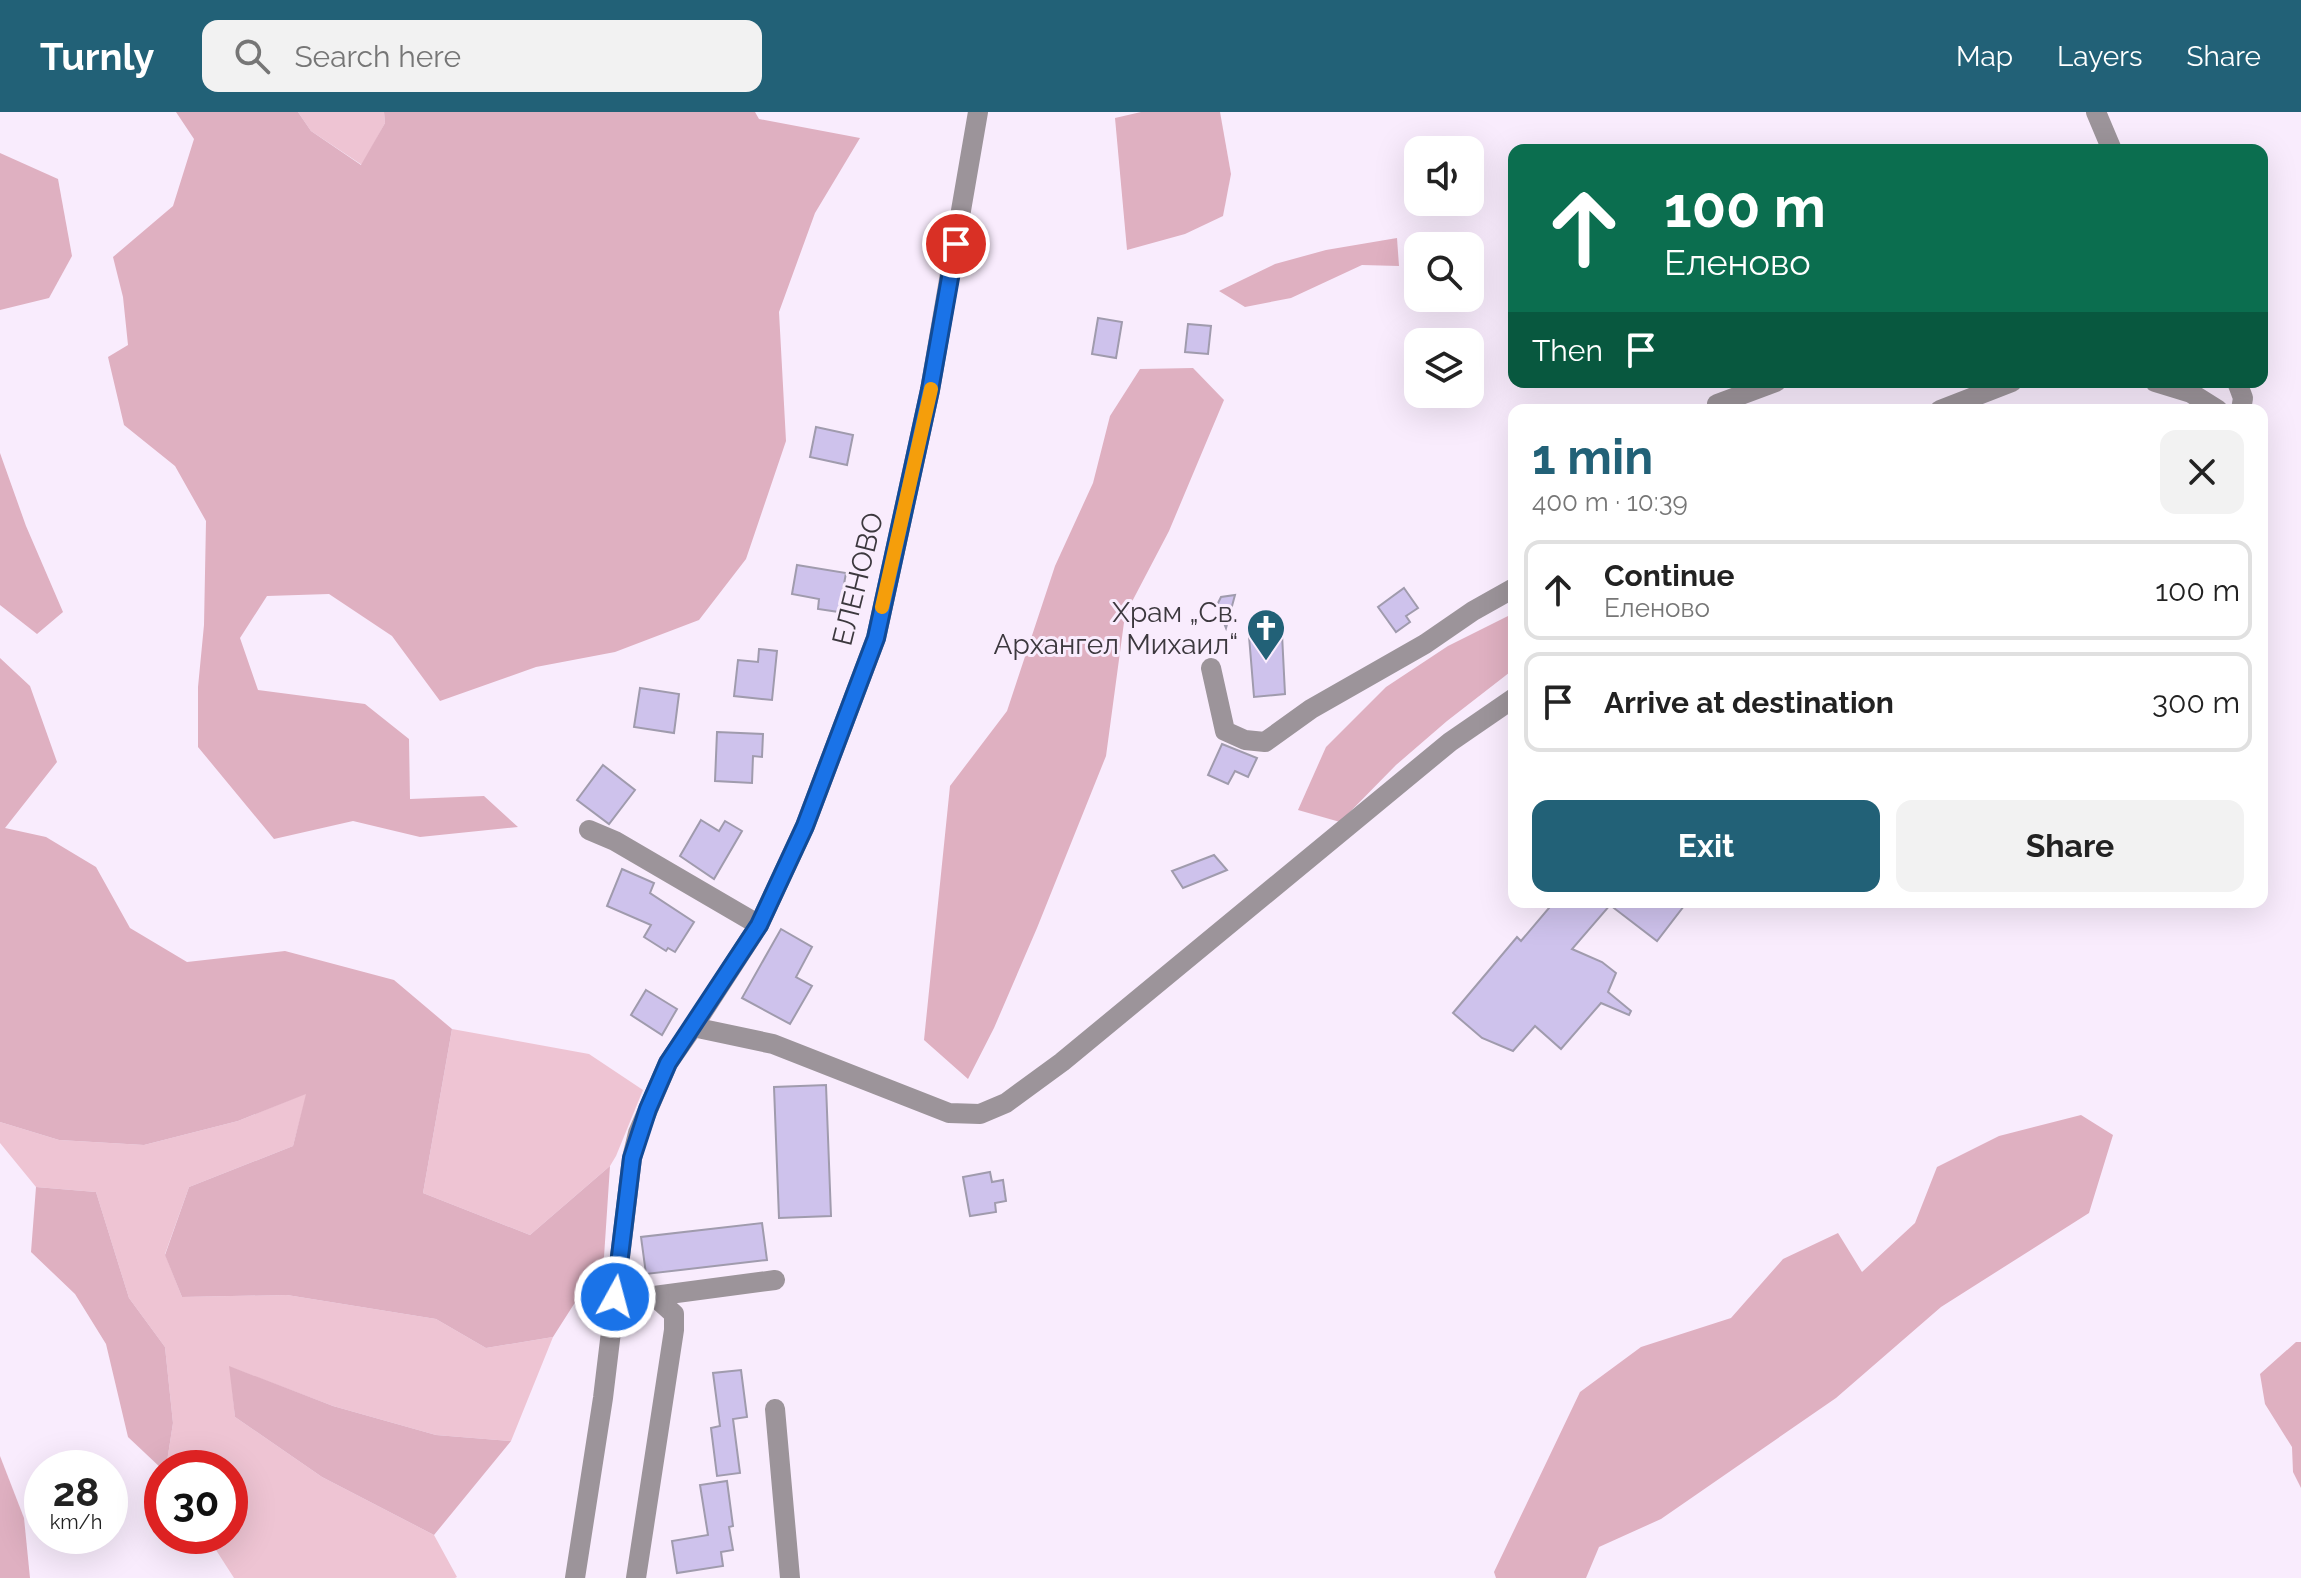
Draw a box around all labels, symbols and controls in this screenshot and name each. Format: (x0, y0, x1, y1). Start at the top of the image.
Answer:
search box (202, 20, 762, 92)
text: Turnly (40, 34, 154, 79)
icon: search (230, 34, 274, 78)
text: Search here (294, 39, 461, 74)
text: Map (1956, 40, 2013, 73)
text: Layers (2057, 40, 2143, 73)
text: Share (2187, 40, 2261, 73)
map controls (1404, 136, 1484, 408)
button: sound (1404, 136, 1484, 216)
text: 100 m (1664, 174, 1826, 240)
icon: ahead (1532, 176, 1636, 280)
pin (922, 210, 990, 278)
icon: arrive (934, 222, 978, 266)
button: search (1404, 232, 1484, 312)
text: Еленово (1664, 241, 1811, 283)
button: layers (1404, 328, 1484, 408)
icon: arrive (1619, 328, 1663, 372)
text: Then (1532, 333, 1603, 368)
text: 1 min (1532, 429, 1653, 485)
button: close (2160, 430, 2244, 514)
text: 400 m · 10:39 (1532, 487, 1688, 517)
street label: ЕЛЕНОВО (826, 509, 890, 649)
text: Continue (1604, 558, 1735, 593)
icon: ahead (1536, 568, 1580, 612)
text: 100 m (2155, 573, 2240, 608)
text: Еленово (1604, 593, 1710, 623)
place label: Храм „Св. Архангел Михаил“ (994, 596, 1238, 661)
church icon: Храм „Св. Архангел Михаил“ (1245, 607, 1287, 662)
icon: arrive (1536, 680, 1580, 724)
text: Arrive at destination (1604, 685, 1894, 720)
text: 300 m (2152, 685, 2240, 720)
button: Exit (1532, 800, 1880, 892)
button: Share (1896, 800, 2244, 892)
position arrow (573, 1255, 657, 1339)
speed limit sign: 30 (144, 1450, 248, 1554)
text: 28 (53, 1468, 99, 1515)
text: km/h (50, 1510, 102, 1534)

